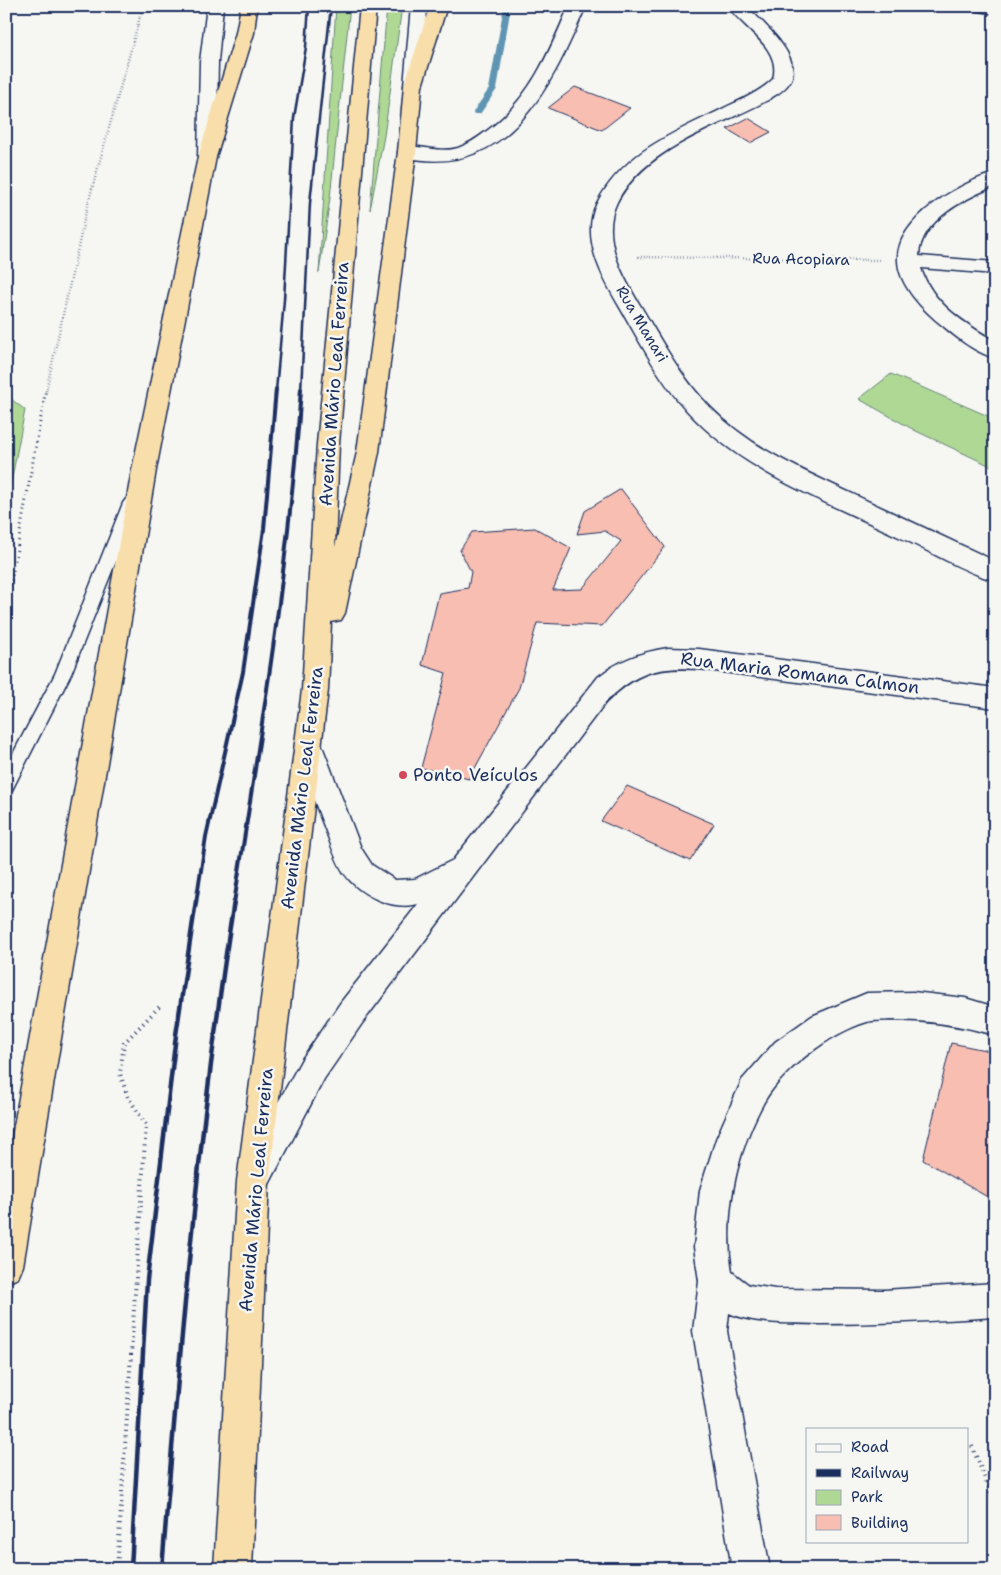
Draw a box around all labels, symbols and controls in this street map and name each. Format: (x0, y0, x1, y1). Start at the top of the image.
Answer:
street label: Rua Acopiara (752, 248, 850, 270)
street label: Avenida Mário Leal Ferreira (313, 261, 355, 507)
street label: Rua Manari (611, 282, 673, 366)
street label: Rua Maria Romana Calmon (679, 646, 921, 700)
street label: Avenida Mário Leal Ferreira (275, 665, 329, 911)
place label: Ponto Veículos (413, 763, 538, 787)
marker: Ponto Veículos (397, 769, 409, 781)
street label: Avenida Mário Leal Ferreira (233, 1067, 279, 1313)
legend (806, 1428, 968, 1542)
text: Road (851, 1437, 889, 1457)
text: Railway (851, 1463, 909, 1483)
text: Park (851, 1487, 883, 1507)
text: Building (851, 1513, 908, 1533)

